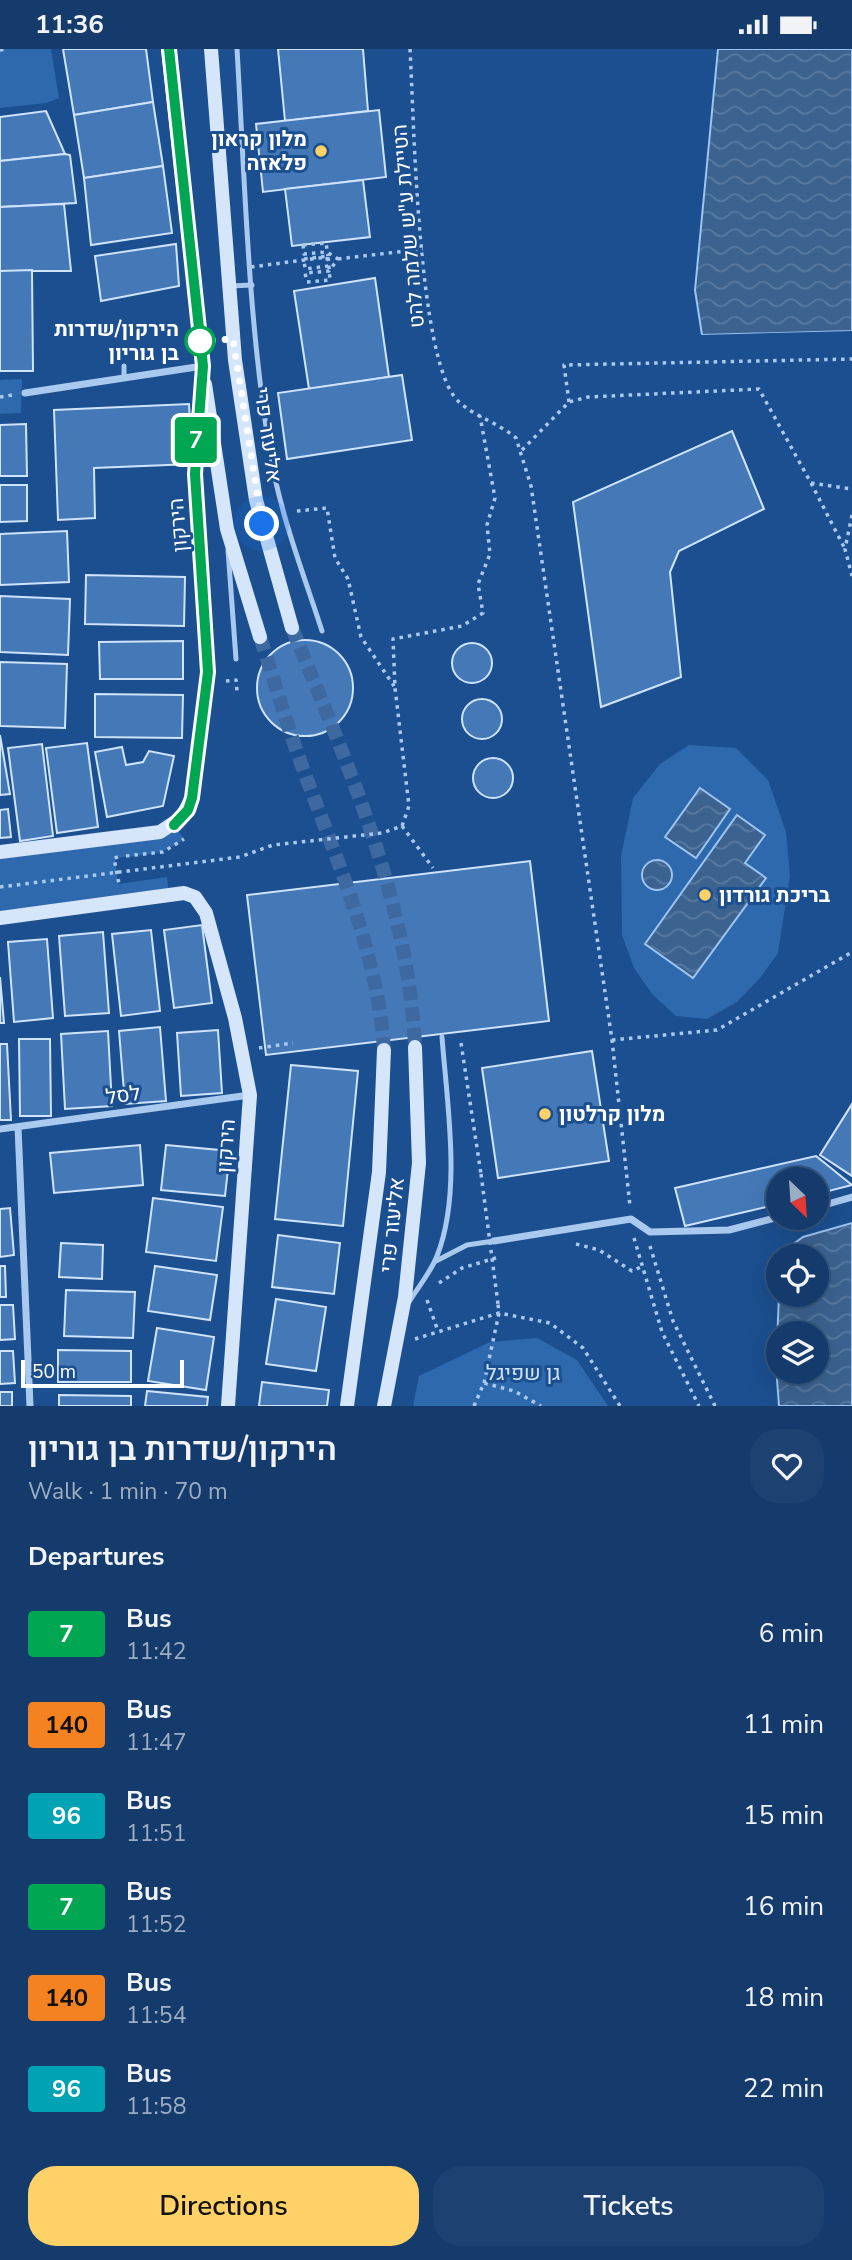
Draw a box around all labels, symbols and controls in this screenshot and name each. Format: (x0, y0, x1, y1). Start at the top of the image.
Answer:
text: 11:36 (35, 7, 104, 42)
street label: הטיילת ע"ש שלמה להט (385, 123, 431, 329)
place label: מלון קראון פלאזה (211, 125, 307, 177)
marker: מלון קראון פלאזה (313, 143, 329, 159)
place label: הירקון/שדרות בן גוריון (54, 315, 180, 367)
marker: הירקון/שדרות בן גוריון (185, 326, 215, 356)
street label: אליעזר פרי (247, 386, 289, 484)
line badge: 7 (173, 417, 219, 463)
text: 7 (189, 424, 203, 456)
street label: הירקון (162, 497, 194, 553)
your location (244, 506, 279, 541)
place label: בריכת גורדון (719, 881, 831, 909)
marker: בריכת גורדון (697, 887, 713, 903)
street label: לסל (104, 1079, 142, 1111)
place label: מלון קרלטון (559, 1100, 665, 1128)
marker: מלון קרלטון (537, 1106, 553, 1122)
street label: הירקון (210, 1118, 242, 1174)
north arrow (766, 1167, 830, 1230)
map controls (766, 1167, 829, 1384)
street label: אליעזר פרי (373, 1176, 411, 1274)
button: locate (766, 1244, 829, 1307)
button: layers (766, 1321, 829, 1384)
scale bar (21, 1357, 184, 1389)
text: 50 m (32, 1359, 76, 1385)
park label: גן שפיגל (486, 1359, 560, 1387)
text: הירקון/שדרות בן גוריון (28, 1427, 337, 1472)
button: heart (750, 1429, 824, 1503)
text: Walk · 1 min · 70 m (28, 1476, 228, 1507)
text: Departures (28, 1539, 164, 1574)
text: Bus (126, 1601, 172, 1636)
text: 6 min (759, 1616, 824, 1651)
text: 7 (59, 1618, 74, 1650)
text: 11:42 (126, 1636, 186, 1667)
text: Bus (126, 1692, 172, 1727)
text: 11 min (743, 1707, 824, 1742)
text: 140 (45, 1709, 88, 1741)
text: 11:47 (126, 1727, 186, 1758)
text: Bus (126, 1783, 172, 1818)
text: 15 min (743, 1798, 824, 1833)
text: 96 (52, 1800, 81, 1832)
text: 11:51 (126, 1818, 186, 1849)
text: Bus (126, 1874, 172, 1909)
text: 16 min (743, 1889, 824, 1924)
text: 7 (59, 1891, 74, 1923)
text: 11:52 (126, 1909, 186, 1940)
text: Bus (126, 1965, 172, 2000)
text: 18 min (743, 1980, 824, 2015)
text: 140 (45, 1982, 88, 2014)
text: 11:54 (126, 2000, 186, 2031)
text: Bus (126, 2056, 172, 2091)
text: 22 min (743, 2071, 824, 2106)
text: 96 (52, 2073, 81, 2105)
text: 11:58 (126, 2091, 186, 2122)
button: Directions (28, 2166, 419, 2246)
button: Tickets (433, 2166, 824, 2246)

